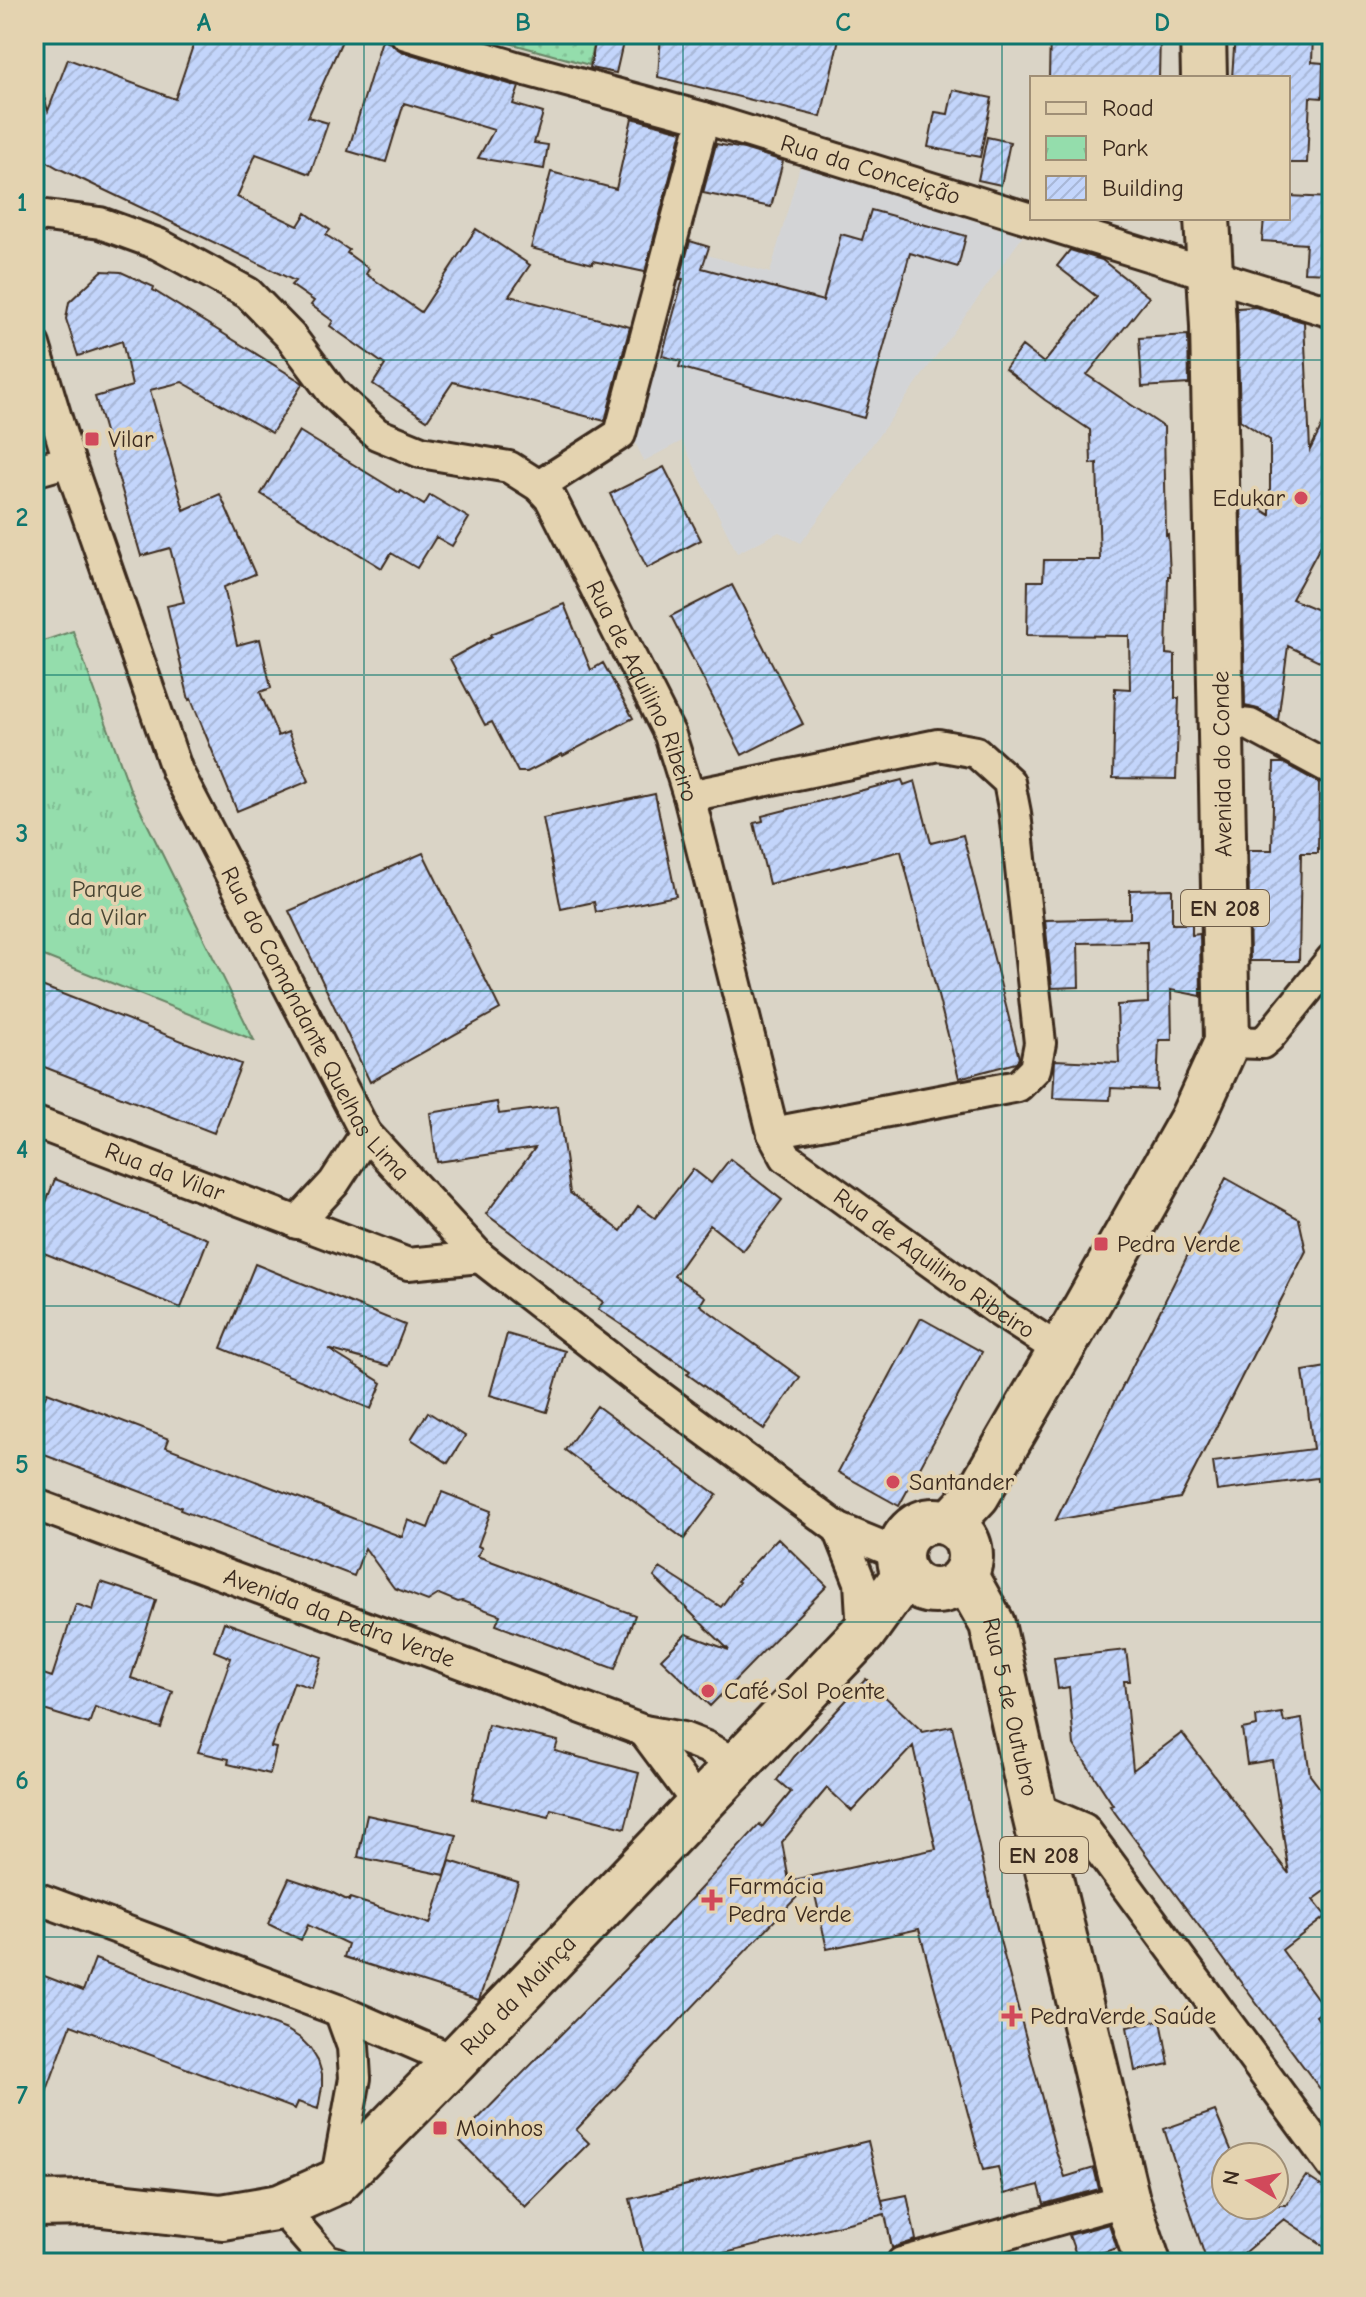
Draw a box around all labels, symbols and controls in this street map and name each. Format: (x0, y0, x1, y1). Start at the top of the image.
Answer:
text: A (197, 8, 212, 38)
text: B (515, 8, 531, 38)
text: C (835, 8, 851, 38)
text: D (1154, 8, 1170, 38)
legend (1030, 76, 1290, 220)
text: Road (1102, 94, 1154, 122)
street label: Rua da Conceição (777, 129, 964, 210)
text: Park (1102, 134, 1148, 162)
text: Building (1102, 174, 1184, 202)
text: 1 (17, 188, 27, 218)
place label: Vilar (108, 425, 154, 453)
marker: Vilar (83, 430, 101, 448)
place label: Edukar (1213, 484, 1285, 512)
marker: Edukar (1292, 489, 1310, 507)
text: 2 (16, 503, 28, 533)
street label: Rua de Aquilino Ribeiro (580, 576, 704, 805)
street label: Avenida do Conde (1206, 671, 1238, 857)
text: 3 (16, 819, 28, 849)
street label: Rua do Comandante Quelhas Lima (215, 862, 416, 1186)
park label: Parque da Vilar (68, 875, 147, 931)
road number: EN 208 (1181, 890, 1269, 926)
text: 4 (16, 1135, 28, 1165)
street label: Rua da Vilar (101, 1136, 229, 1207)
street label: Rua de Aquilino Ribeiro (828, 1182, 1040, 1344)
place label: Pedra Verde (1117, 1230, 1241, 1258)
marker: Pedra Verde (1092, 1235, 1110, 1253)
text: 5 (15, 1450, 29, 1480)
place label: Santander (909, 1468, 1014, 1496)
marker: Santander (884, 1473, 902, 1491)
street label: Avenida da Pedra Verde (220, 1562, 459, 1673)
street label: Rua 5 de Outubro (977, 1615, 1044, 1799)
place label: Café Sol Poente (724, 1677, 885, 1705)
marker: Café Sol Poente (699, 1682, 717, 1700)
text: 6 (15, 1766, 29, 1796)
road number: EN 208 (1000, 1837, 1088, 1873)
place label: Farmácia Pedra Verde (728, 1872, 852, 1928)
marker: Farmácia Pedra Verde (703, 1891, 721, 1909)
street label: Rua da Mainça (454, 1929, 582, 2061)
place label: PedraVerde Saúde (1030, 2002, 1216, 2030)
marker: PedraVerde Saúde (1001, 2005, 1023, 2027)
text: 7 (16, 2081, 28, 2111)
place label: Moinhos (456, 2114, 543, 2142)
marker: Moinhos (431, 2119, 449, 2137)
north arrow (1210, 2141, 1290, 2221)
text: N (1217, 2168, 1245, 2187)

